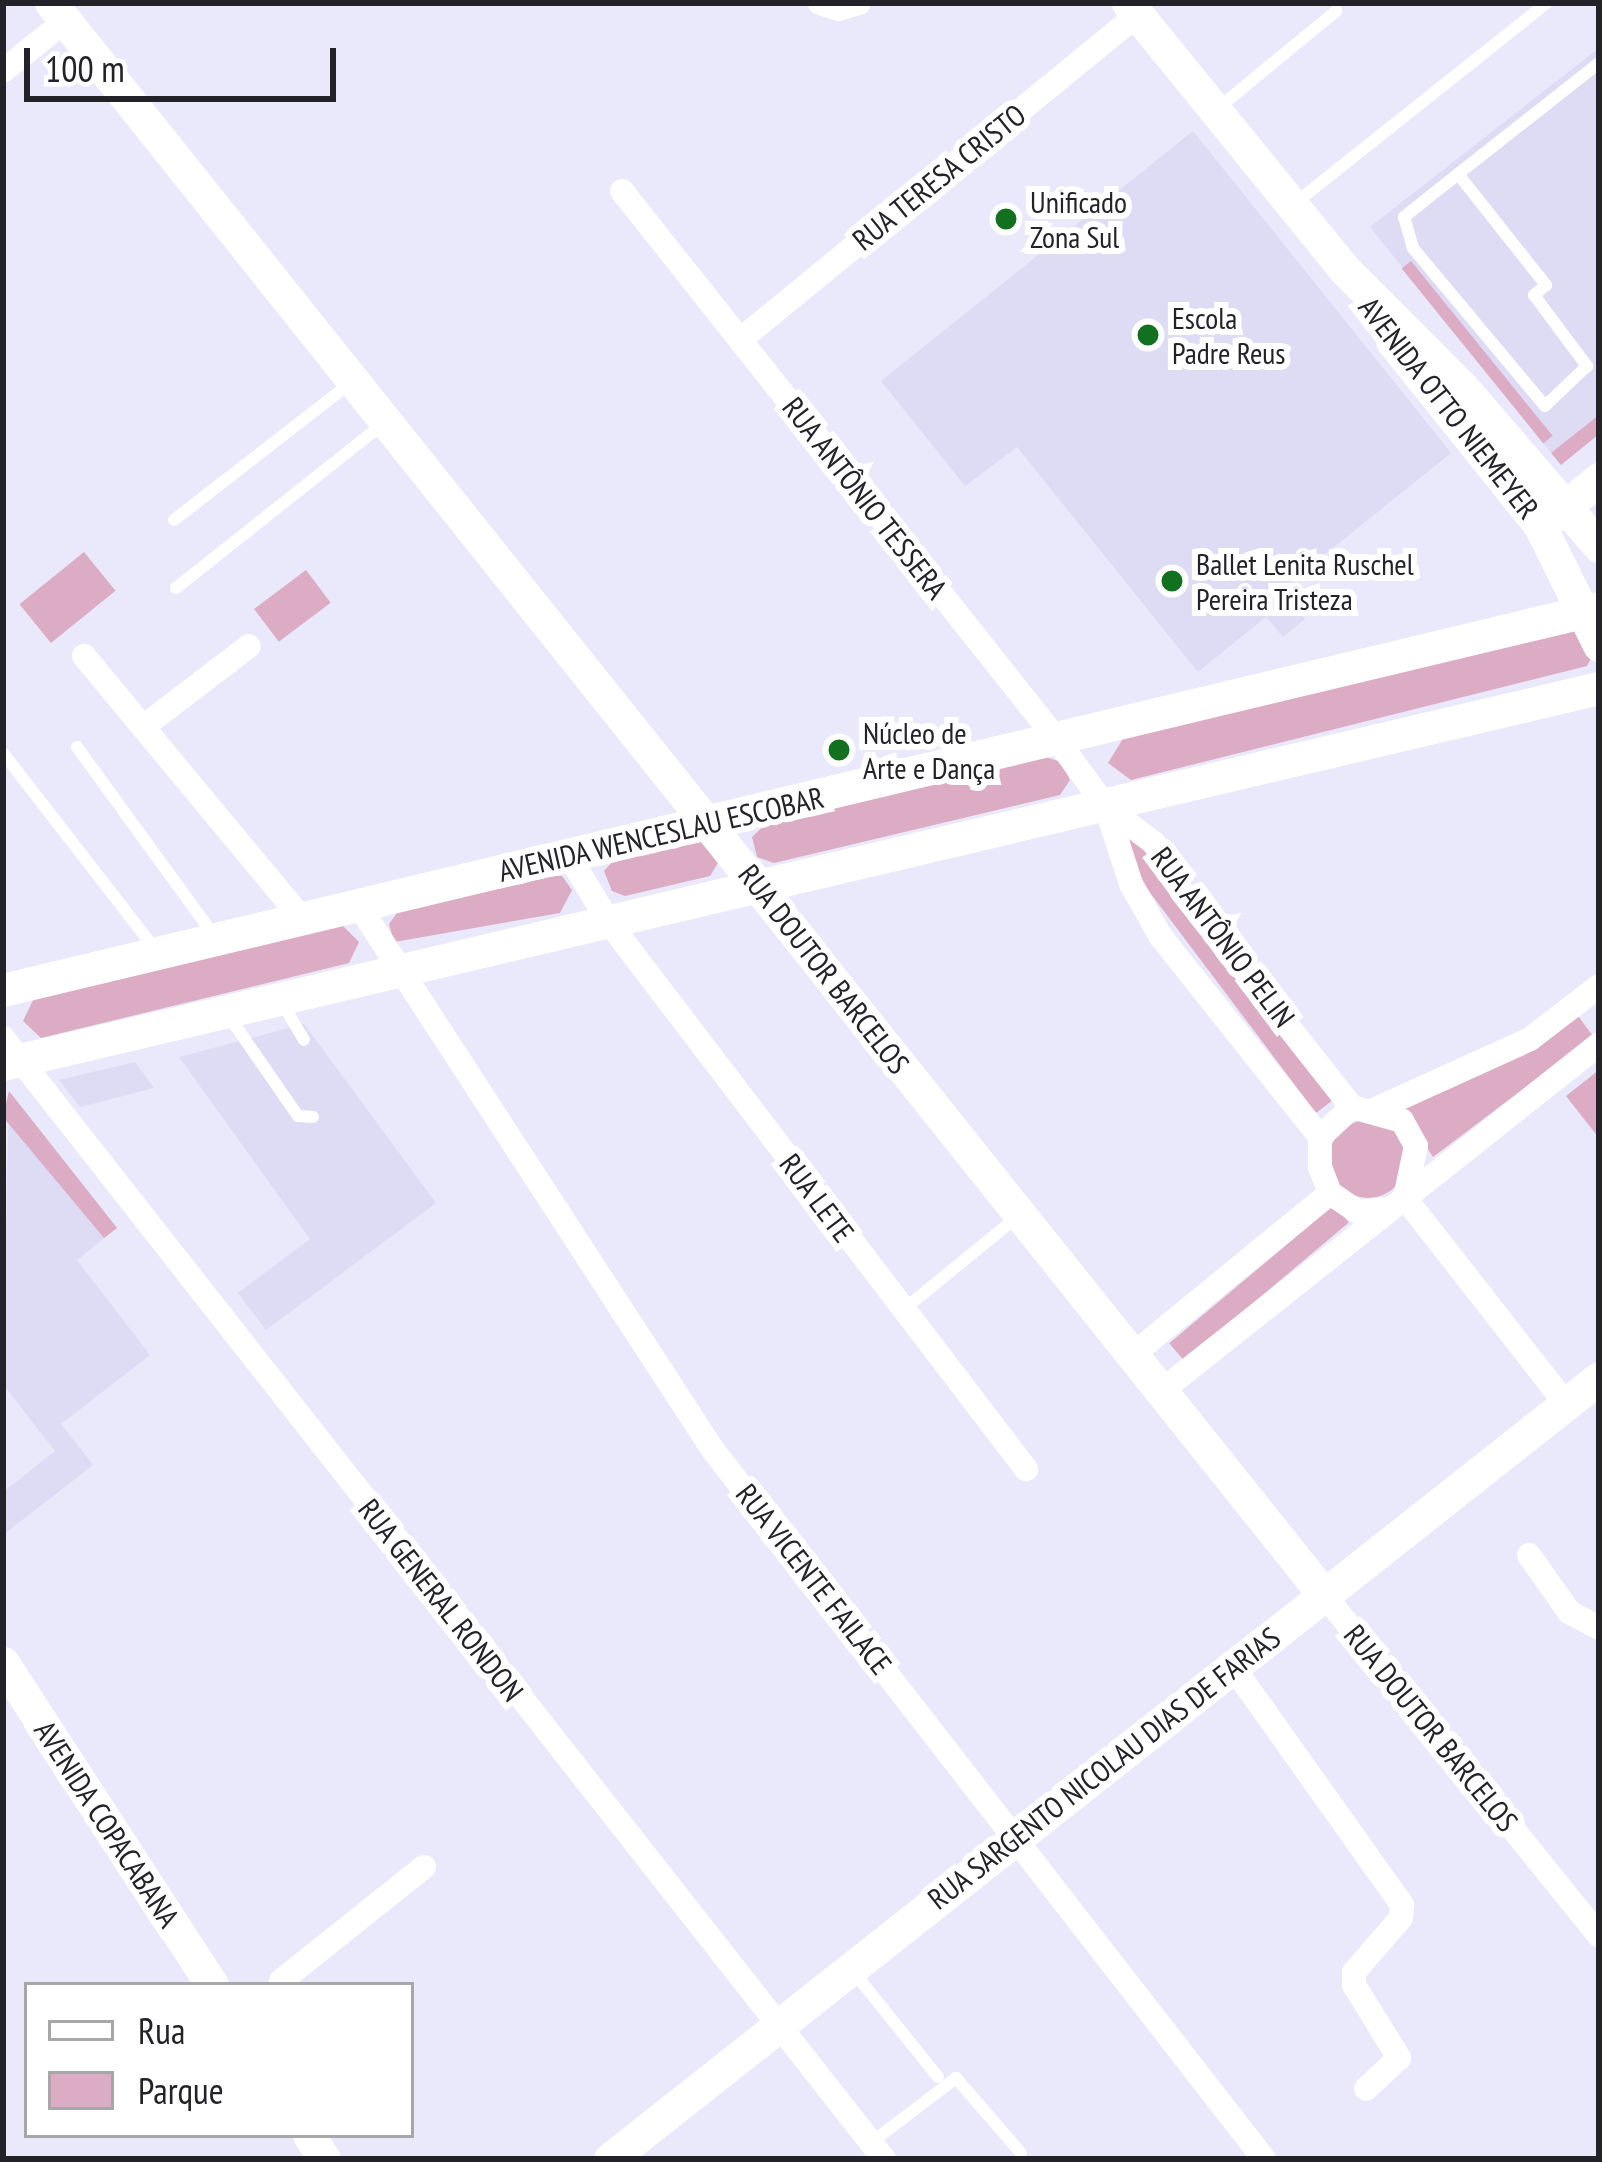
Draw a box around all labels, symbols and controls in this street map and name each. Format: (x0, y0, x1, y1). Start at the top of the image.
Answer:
scale bar (30, 24, 342, 98)
text: 100 m (45, 45, 125, 92)
street label: RUA TERESA CRISTO (844, 96, 1034, 258)
place label: Unificado Zona Sul (1030, 184, 1127, 254)
marker: Unificado Zona Sul (993, 206, 1019, 232)
street label: AVENIDA OTTO NIEMEYER (1351, 290, 1547, 526)
place label: Escola Padre Reus (1172, 300, 1285, 370)
marker: Escola Padre Reus (1135, 322, 1161, 348)
street label: RUA ANTÔNIO TESSERA (774, 389, 956, 607)
place label: Ballet Lenita Ruschel Pereira Tristeza (1196, 546, 1414, 616)
marker: Ballet Lenita Ruschel Pereira Tristeza (1159, 568, 1185, 594)
place label: Núcleo de Arte e Dança (863, 715, 995, 786)
marker: Núcleo de Arte e Dança (826, 737, 852, 763)
street label: AVENIDA WENCESLAU ESCOBAR (494, 779, 828, 889)
street label: RUA ANTÔNIO PELIN (1143, 839, 1303, 1035)
street label: RUA DOUTOR BARCELOS (731, 857, 917, 1081)
street label: RUA LETE (772, 1146, 862, 1250)
street label: RUA VICENTE FAILACE (728, 1476, 900, 1682)
street label: RUA GENERAL RONDON (350, 1491, 532, 1709)
street label: RUA DOUTOR BARCELOS (1336, 1617, 1526, 1839)
street label: RUA SARGENTO NICOLAU DIAS DE FARIAS (920, 1619, 1288, 1917)
street label: AVENIDA COPACABANA (27, 1714, 187, 1934)
legend (24, 1982, 414, 2138)
text: Rua (138, 2007, 185, 2054)
text: Parque (138, 2067, 224, 2114)

